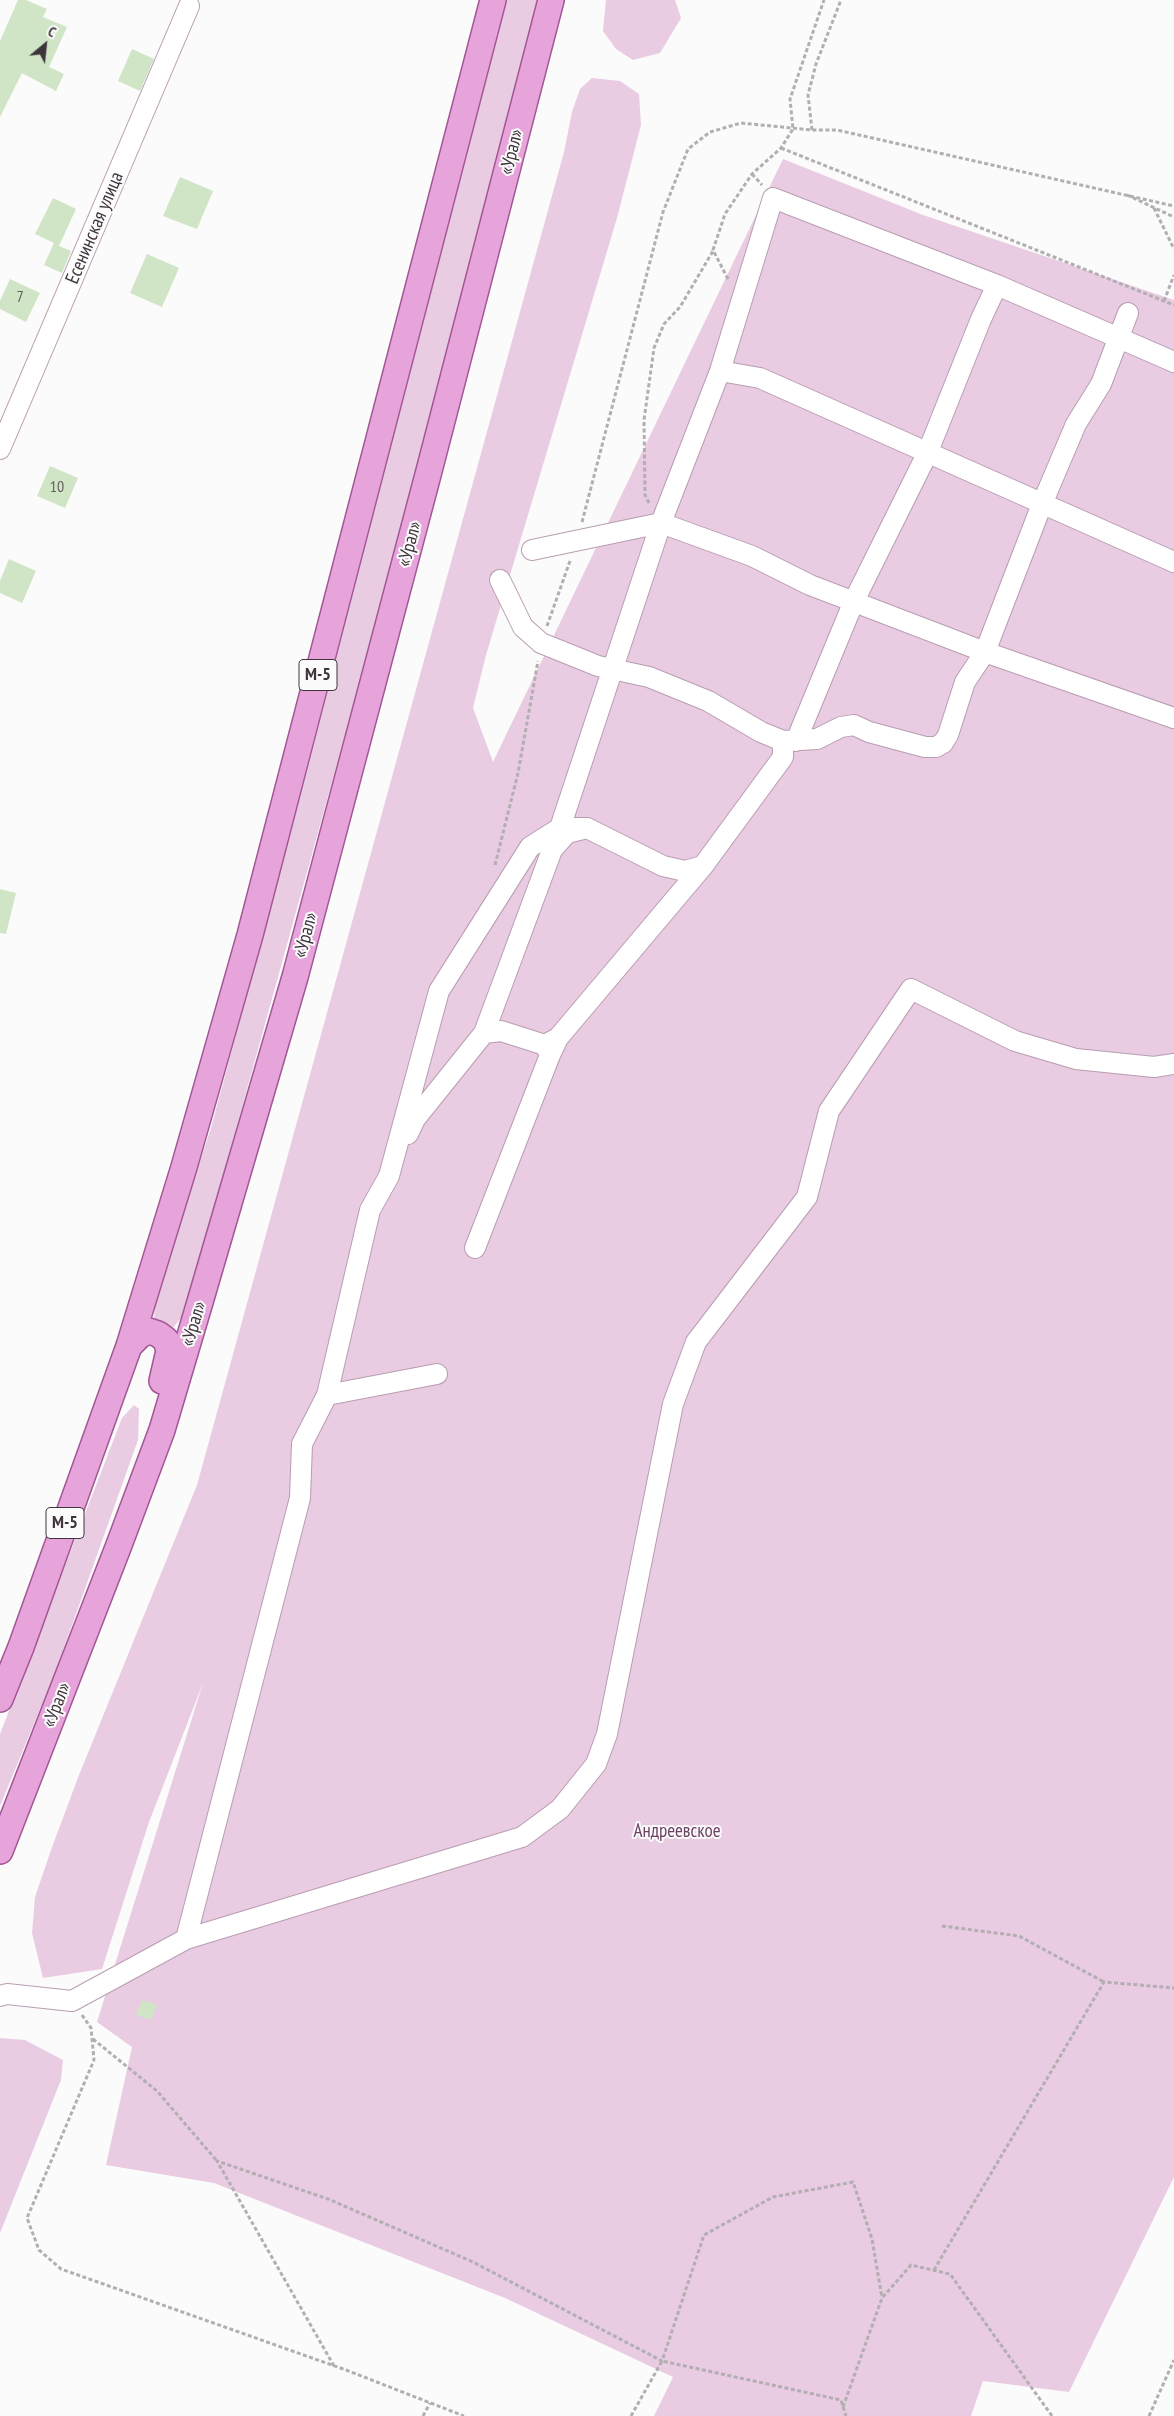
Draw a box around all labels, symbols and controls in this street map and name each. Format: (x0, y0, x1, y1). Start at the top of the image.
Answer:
north arrow (20, 20, 70, 70)
text: С (45, 22, 59, 41)
street label: «Урал» (495, 127, 529, 177)
street label: Есенинская улица (61, 169, 129, 287)
house number: 7 (16, 287, 24, 307)
house number: 10 (50, 477, 64, 497)
street label: «Урал» (393, 519, 427, 569)
road number: М-5 (299, 660, 337, 690)
street label: «Урал» (289, 910, 323, 960)
street label: «Урал» (176, 1299, 212, 1349)
road number: М-5 (46, 1508, 84, 1539)
street label: «Урал» (38, 1679, 76, 1731)
park label: Андреевское (633, 1821, 721, 1843)

